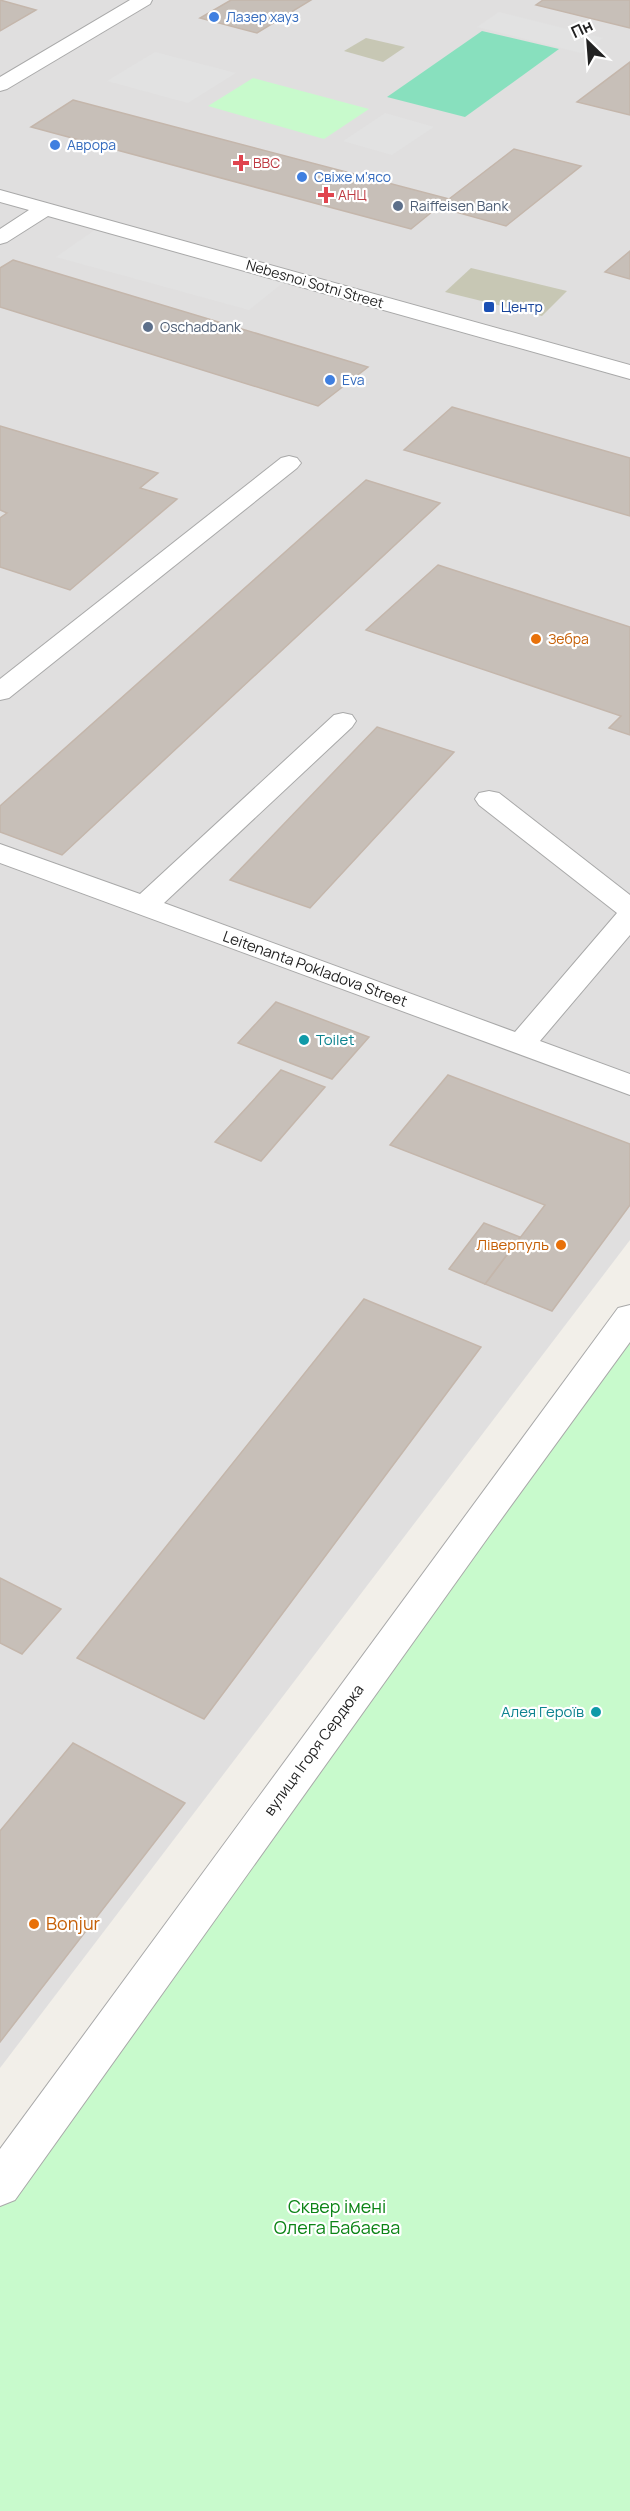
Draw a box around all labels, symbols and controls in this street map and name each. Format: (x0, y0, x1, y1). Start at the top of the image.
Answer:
place label: Лазер хауз (226, 7, 299, 26)
marker: Лазер хауз (207, 10, 221, 24)
north arrow (558, 12, 618, 72)
text: Пн (567, 14, 596, 43)
place label: Аврора (67, 135, 116, 154)
marker: Аврора (48, 138, 62, 152)
place label: ВВС (253, 153, 280, 172)
marker: ВВС (234, 156, 248, 170)
place label: Свіже м'ясо (314, 167, 391, 186)
marker: Свіже м'ясо (295, 170, 309, 184)
place label: АНЦ (338, 185, 366, 204)
marker: АНЦ (319, 188, 333, 202)
place label: Raiffeisen Bank (410, 196, 509, 215)
marker: Raiffeisen Bank (391, 199, 405, 213)
street label: Nebesnoi Sotni Street (244, 255, 386, 312)
place label: Центр (501, 297, 543, 316)
marker: Центр (482, 300, 496, 314)
place label: Oschadbank (160, 317, 242, 336)
marker: Oschadbank (141, 320, 155, 334)
place label: Eva (342, 370, 364, 389)
marker: Eva (323, 373, 337, 387)
place label: Зебра (548, 629, 589, 648)
marker: Зебра (529, 632, 543, 646)
street label: Leitenanta Pokladova Street (220, 925, 410, 1012)
place label: Toilet (316, 1029, 354, 1050)
marker: Toilet (297, 1033, 311, 1047)
place label: Ліверпуль (477, 1234, 549, 1255)
marker: Ліверпуль (554, 1238, 568, 1252)
street label: вулиця Ігоря Сердюка (259, 1680, 368, 1820)
place label: Алея Героїв (501, 1701, 584, 1722)
marker: Алея Героїв (589, 1705, 603, 1719)
place label: Bonjur (46, 1911, 101, 1935)
marker: Bonjur (27, 1917, 41, 1931)
park label: Сквер імені Олега Бабаєва (274, 2194, 400, 2239)

